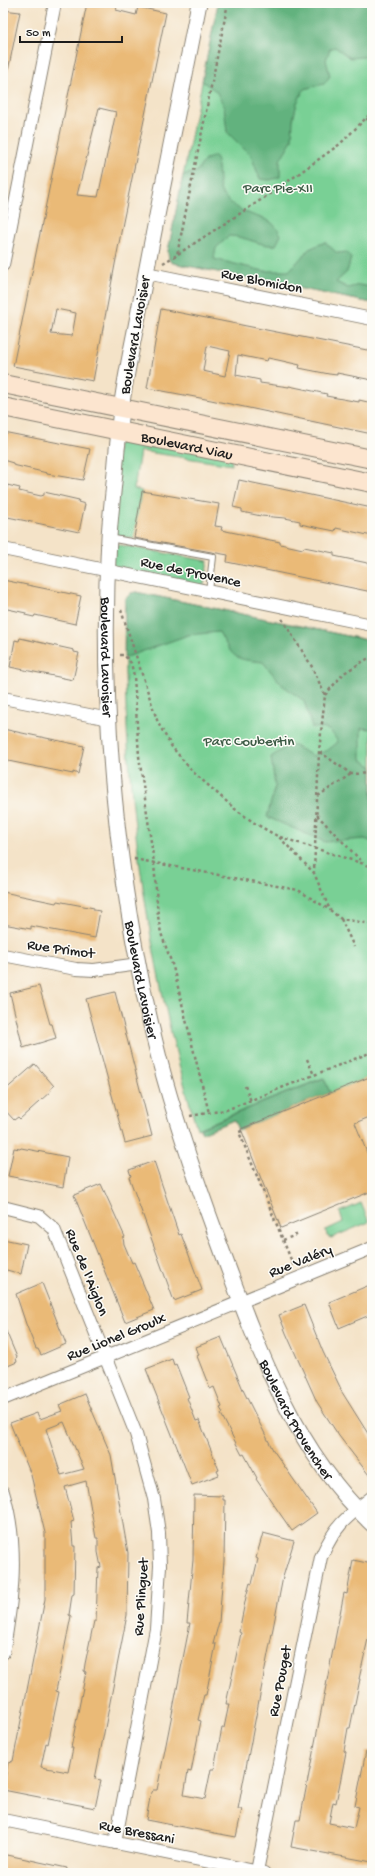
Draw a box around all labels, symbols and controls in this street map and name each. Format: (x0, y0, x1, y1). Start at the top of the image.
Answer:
scale bar (20, 18, 122, 44)
text: 50 m (26, 27, 51, 41)
park label: Parc Pie-XII (242, 180, 313, 198)
street label: Rue Blomidon (219, 265, 304, 299)
street label: Boulevard Lavoisier (117, 273, 155, 397)
street label: Boulevard Viau (138, 428, 234, 465)
street label: Rue de Provence (139, 554, 243, 592)
street label: Boulevard Lavoisier (95, 596, 116, 719)
park label: Parc Coubertin (203, 733, 295, 751)
street label: Boulevard Lavoisier (119, 919, 161, 1042)
street label: Rue Primot (26, 936, 97, 964)
street label: Rue de l'Aiglon (61, 1227, 112, 1319)
street label: Rue Valéry (266, 1241, 336, 1283)
street label: Rue Lionel Groulx (65, 1310, 169, 1366)
street label: Boulevard Provencher (254, 1356, 337, 1486)
street label: Rue Plinguet (130, 1556, 154, 1636)
street label: Rue Pouget (265, 1643, 297, 1718)
street label: Rue Bressani (97, 1817, 176, 1849)

